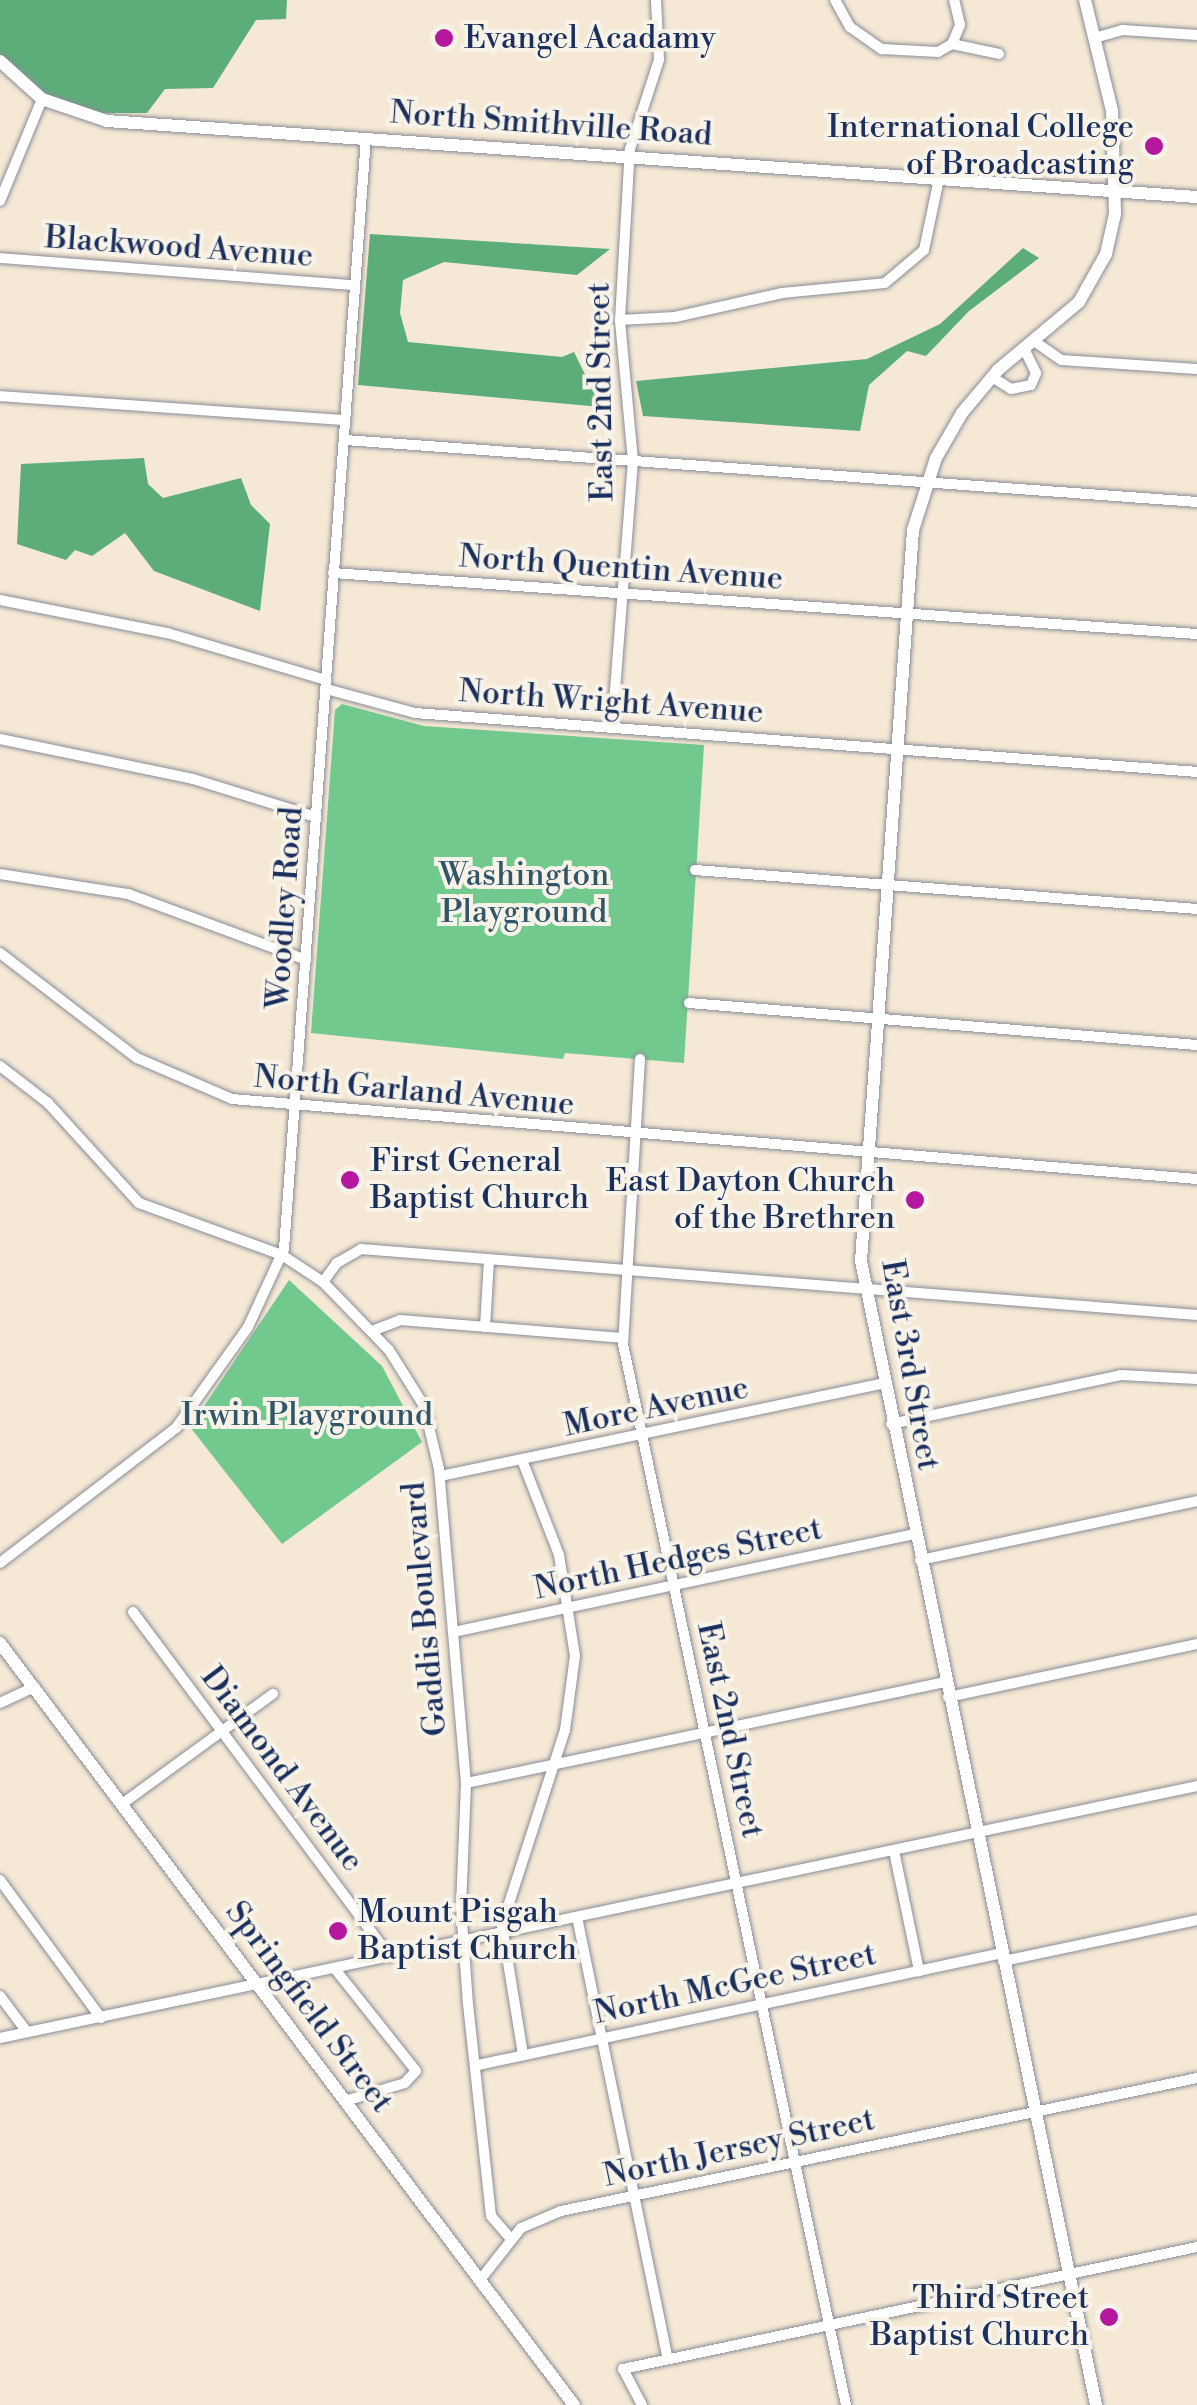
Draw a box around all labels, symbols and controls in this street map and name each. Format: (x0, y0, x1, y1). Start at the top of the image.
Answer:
place label: Evangel Acadamy (464, 19, 716, 57)
marker: Evangel Acadamy (433, 27, 455, 49)
street label: North Smithville Road (389, 94, 713, 154)
place label: International College of Broadcasting (827, 109, 1134, 184)
marker: International College of Broadcasting (1143, 135, 1165, 157)
street label: Blackwood Avenue (44, 218, 314, 276)
street label: East 2nd Street (580, 282, 622, 502)
street label: North Quentin Avenue (458, 538, 784, 598)
street label: North Wright Avenue (457, 672, 765, 732)
street label: Woodley Road (259, 805, 311, 1011)
park label: Washington Playground (439, 857, 609, 932)
street label: North Garland Avenue (252, 1058, 576, 1124)
place label: First General Baptist Church (370, 1143, 589, 1218)
place label: East Dayton Church of the Brethren (606, 1163, 895, 1238)
marker: First General Baptist Church (339, 1169, 361, 1191)
marker: East Dayton Church of the Brethren (904, 1189, 926, 1211)
street label: East 3rd Street (873, 1257, 947, 1473)
street label: More Avenue (560, 1369, 752, 1445)
park label: Irwin Playground (181, 1396, 433, 1434)
street label: Gaddis Boulevard (395, 1480, 455, 1738)
street label: North Hedges Street (531, 1510, 825, 1608)
street label: East 2nd Street (688, 1619, 772, 1841)
street label: Diamond Avenue (192, 1659, 372, 1879)
street label: Springfield Street (217, 1894, 401, 2120)
place label: Mount Pisgah Baptist Church (358, 1894, 577, 1969)
marker: Mount Pisgah Baptist Church (327, 1920, 349, 1942)
street label: North McGee Street (590, 1935, 880, 2033)
street label: North Jersey Street (600, 2100, 878, 2196)
place label: Third Street Baptist Church (870, 2280, 1089, 2355)
marker: Third Street Baptist Church (1098, 2306, 1120, 2328)

